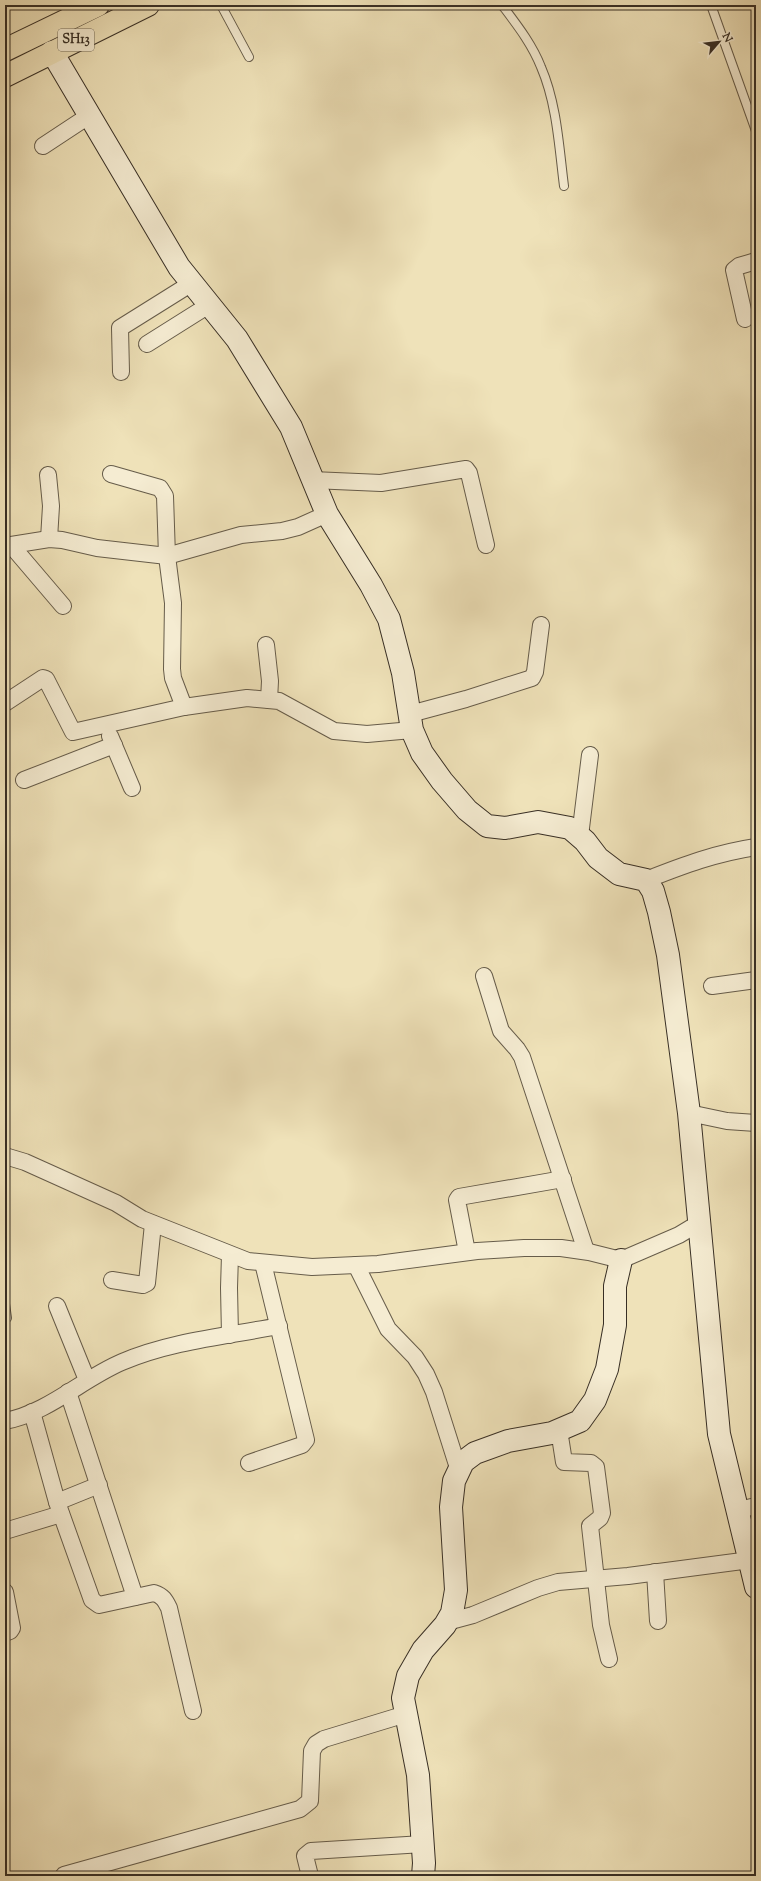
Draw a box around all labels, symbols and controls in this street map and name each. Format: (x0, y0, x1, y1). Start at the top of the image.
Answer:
north arrow (699, 22, 739, 62)
road number: SH13 (58, 29, 94, 51)
text: N (717, 29, 736, 46)

